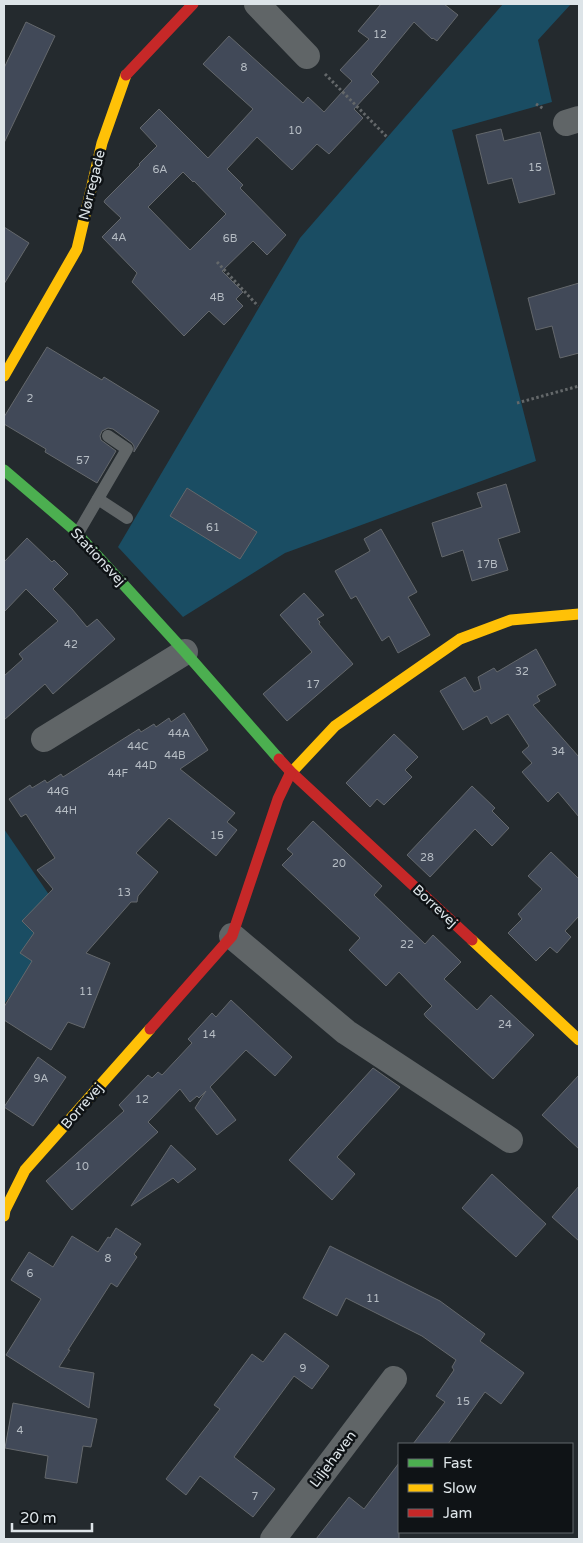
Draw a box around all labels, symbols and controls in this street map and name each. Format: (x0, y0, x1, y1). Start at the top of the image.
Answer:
house number: 12 (373, 28, 387, 41)
house number: 8 (241, 61, 248, 74)
house number: 10 (288, 124, 302, 137)
street label: Nørregade (75, 148, 109, 222)
house number: 15 (528, 161, 542, 174)
house number: 6A (152, 163, 168, 176)
house number: 4A (111, 231, 127, 244)
house number: 6B (223, 232, 238, 245)
house number: 4B (210, 291, 225, 304)
house number: 2 (27, 392, 34, 405)
house number: 57 (76, 454, 90, 467)
house number: 61 (206, 521, 220, 534)
street label: Stationsvej (67, 525, 129, 589)
house number: 17B (476, 558, 498, 571)
house number: 42 (64, 638, 78, 651)
house number: 32 (515, 665, 529, 678)
house number: 17 (306, 678, 320, 691)
house number: 44A (168, 727, 190, 740)
house number: 44C (127, 740, 149, 753)
house number: 34 (551, 745, 565, 758)
house number: 44B (164, 749, 186, 762)
house number: 44D (135, 759, 157, 772)
house number: 44F (108, 767, 129, 780)
house number: 44G (47, 785, 69, 798)
house number: 44H (55, 804, 77, 817)
house number: 15 (210, 829, 224, 842)
house number: 28 (420, 851, 434, 864)
house number: 20 (332, 857, 346, 870)
street label: Borrevej (409, 881, 461, 931)
house number: 13 (117, 886, 131, 899)
house number: 22 (400, 938, 414, 951)
house number: 11 (79, 985, 93, 998)
house number: 24 (498, 1018, 512, 1031)
house number: 14 (202, 1028, 216, 1041)
house number: 9A (33, 1072, 49, 1085)
street label: Borrevej (57, 1080, 107, 1132)
house number: 12 (135, 1093, 149, 1106)
house number: 10 (75, 1160, 89, 1173)
house number: 8 (105, 1252, 112, 1265)
house number: 6 (27, 1267, 34, 1280)
house number: 11 (366, 1292, 380, 1305)
house number: 9 (300, 1362, 307, 1375)
house number: 15 (456, 1395, 470, 1408)
house number: 4 (17, 1424, 24, 1437)
street label: Liljehaven (306, 1427, 360, 1491)
legend (398, 1443, 573, 1533)
text: Fast (443, 1454, 473, 1472)
text: Slow (443, 1479, 477, 1497)
house number: 7 (252, 1490, 259, 1503)
scale bar (12, 1500, 92, 1532)
text: Jam (443, 1504, 472, 1522)
text: 20 m (20, 1509, 57, 1527)

